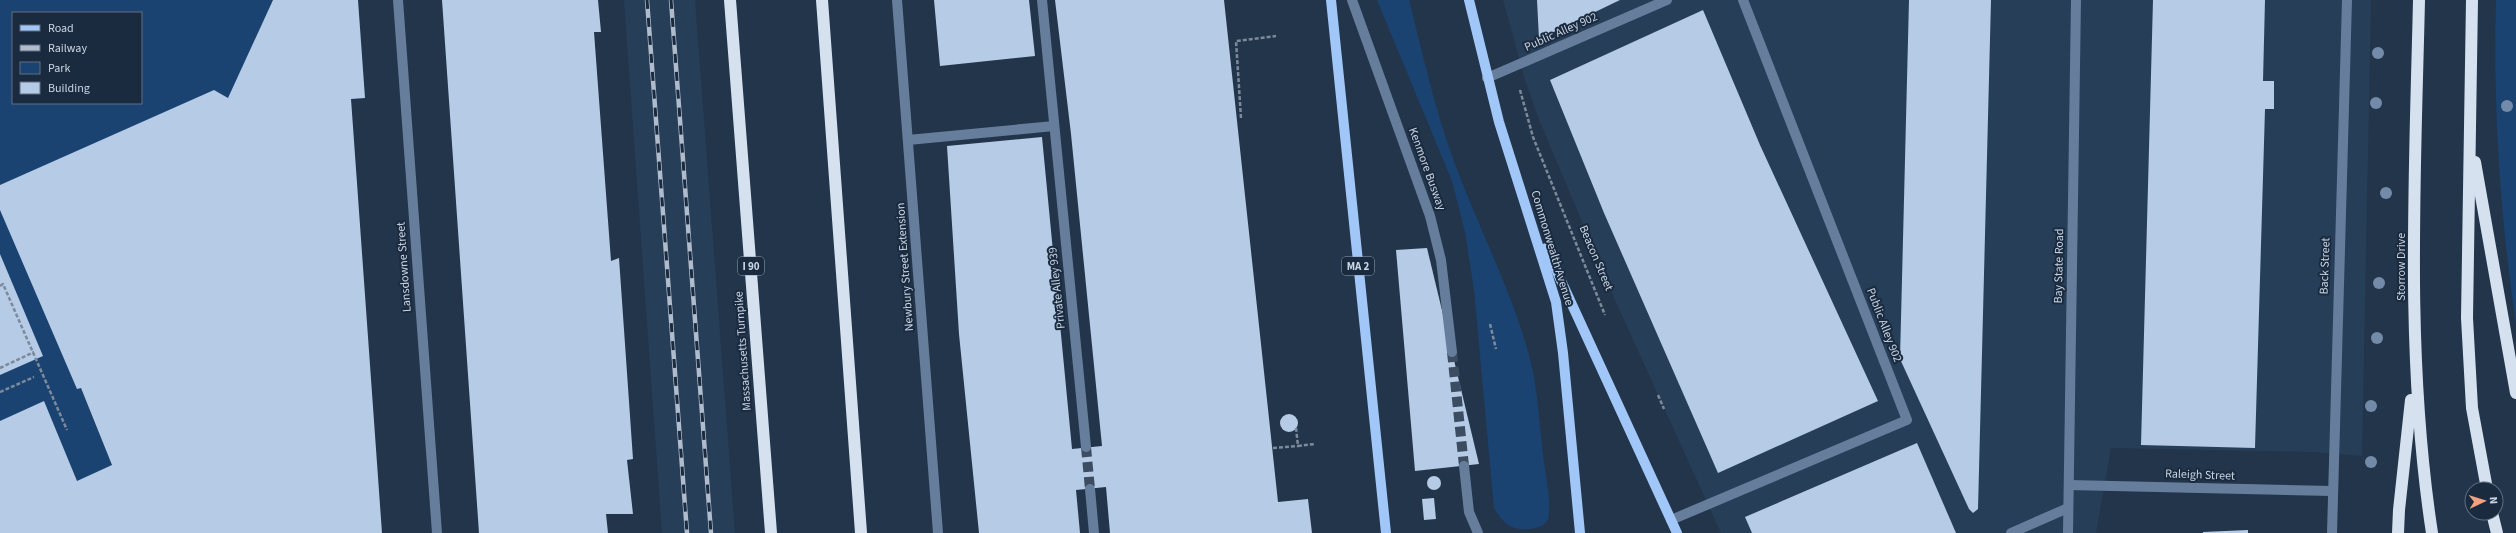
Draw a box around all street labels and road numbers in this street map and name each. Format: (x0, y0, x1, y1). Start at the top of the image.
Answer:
street label: Public Alley 902 (1522, 8, 1600, 56)
street label: Kenmore Busway (1404, 125, 1450, 213)
street label: Commonwealth Avenue (1526, 188, 1578, 308)
street label: Newbury Street Extension (892, 202, 918, 332)
street label: Lansdowne Street (392, 221, 416, 313)
street label: Beacon Street (1575, 223, 1617, 293)
street label: Bay State Road (2050, 228, 2068, 304)
street label: Storrow Drive (2393, 233, 2410, 301)
street label: Back Street (2316, 237, 2334, 295)
street label: Private Alley 939 (1044, 246, 1070, 330)
road number: I 90 (738, 257, 764, 275)
road number: MA 2 (1342, 257, 1374, 275)
street label: Public Alley 902 (1862, 285, 1906, 365)
street label: Massachusetts Turnpike (730, 291, 756, 411)
street label: Raleigh Street (2165, 465, 2235, 485)

